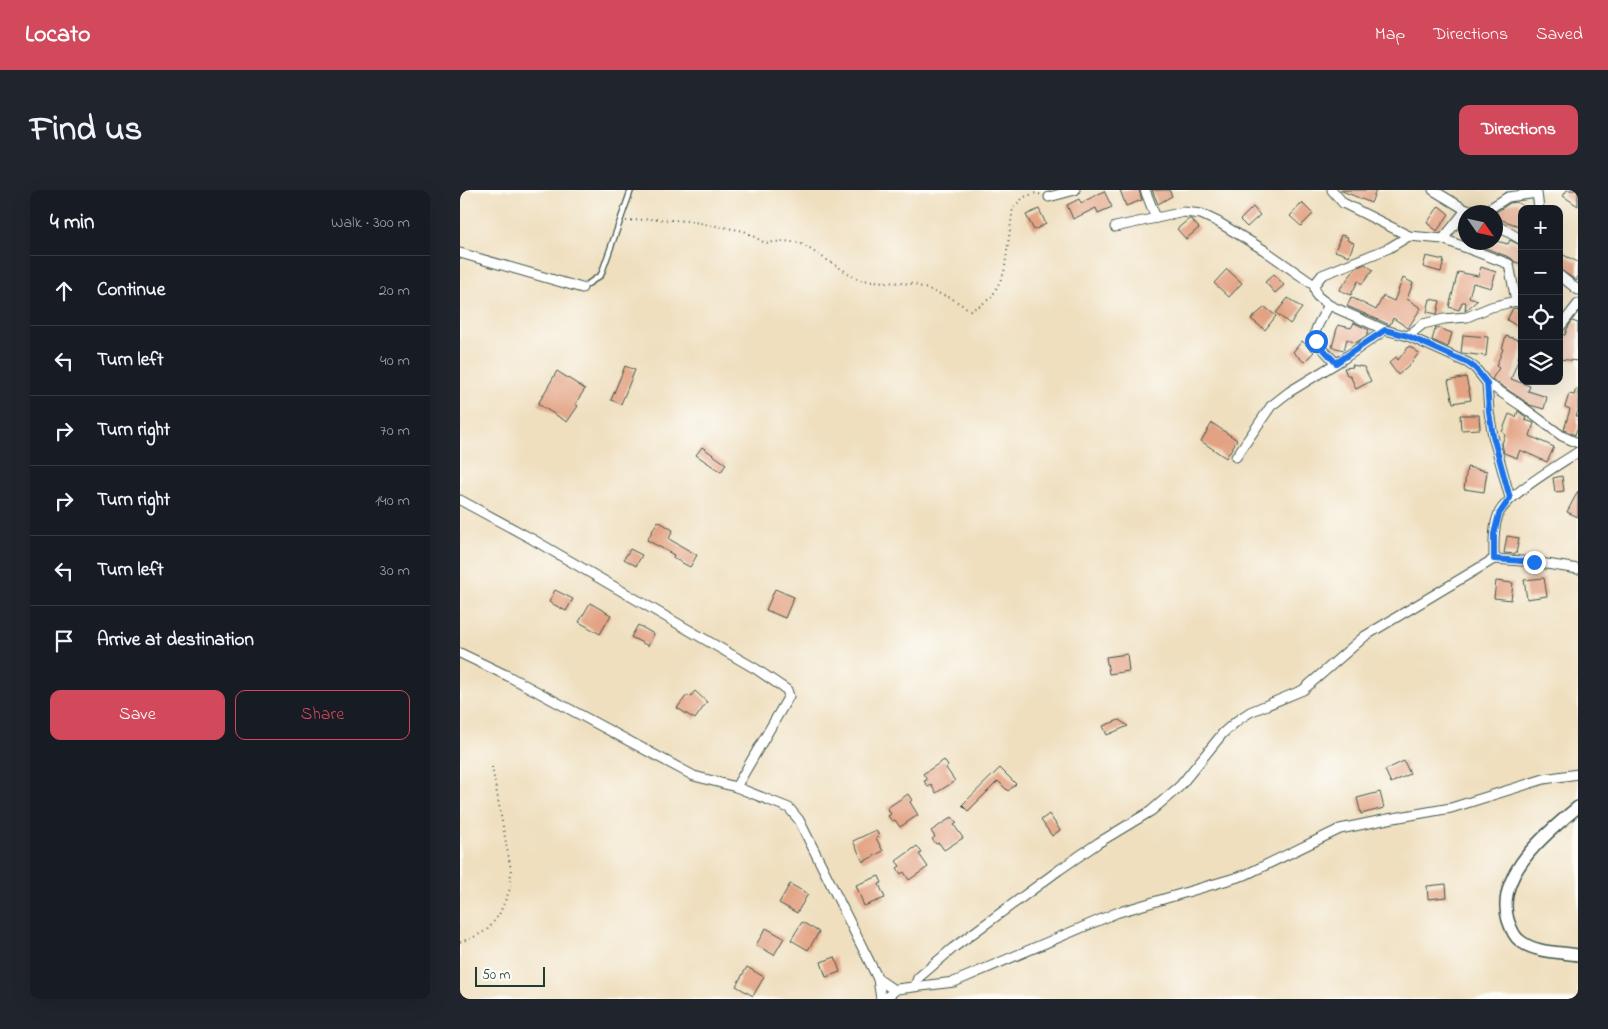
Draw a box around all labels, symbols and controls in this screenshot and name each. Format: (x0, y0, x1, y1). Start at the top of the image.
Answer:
text: Locato (25, 18, 91, 53)
text: Map (1375, 22, 1405, 48)
text: Directions (1433, 22, 1508, 48)
text: Saved (1536, 22, 1583, 48)
text: Find us (30, 105, 142, 156)
button: Directions (1459, 105, 1578, 155)
north arrow (1458, 205, 1503, 250)
map controls (1518, 205, 1563, 385)
button: + (1518, 205, 1563, 250)
text: 4 min (50, 208, 94, 238)
text: Walk · 300 m (331, 211, 410, 235)
button: − (1518, 250, 1563, 295)
icon: ahead (50, 277, 78, 305)
text: Continue (97, 277, 165, 304)
text: 20 m (379, 279, 410, 303)
button: locate (1518, 295, 1563, 340)
route start (1305, 330, 1328, 353)
button: layers (1518, 340, 1563, 385)
icon: left (50, 347, 78, 375)
text: Turn left (97, 347, 164, 374)
text: 40 m (380, 349, 410, 373)
icon: right (50, 417, 78, 445)
text: Turn right (97, 417, 170, 444)
text: 70 m (380, 419, 410, 443)
icon: right (50, 487, 78, 515)
text: Turn right (97, 487, 170, 514)
text: 140 m (375, 489, 410, 513)
route end (1523, 551, 1546, 574)
icon: left (50, 557, 78, 585)
text: Turn left (97, 557, 164, 584)
text: 30 m (380, 559, 410, 583)
icon: arrive (50, 627, 78, 655)
text: Arrive at destination (97, 627, 254, 654)
button: Save (50, 690, 225, 740)
button: Share (235, 690, 410, 740)
scale bar (475, 964, 545, 987)
text: 50 m (482, 965, 510, 986)

